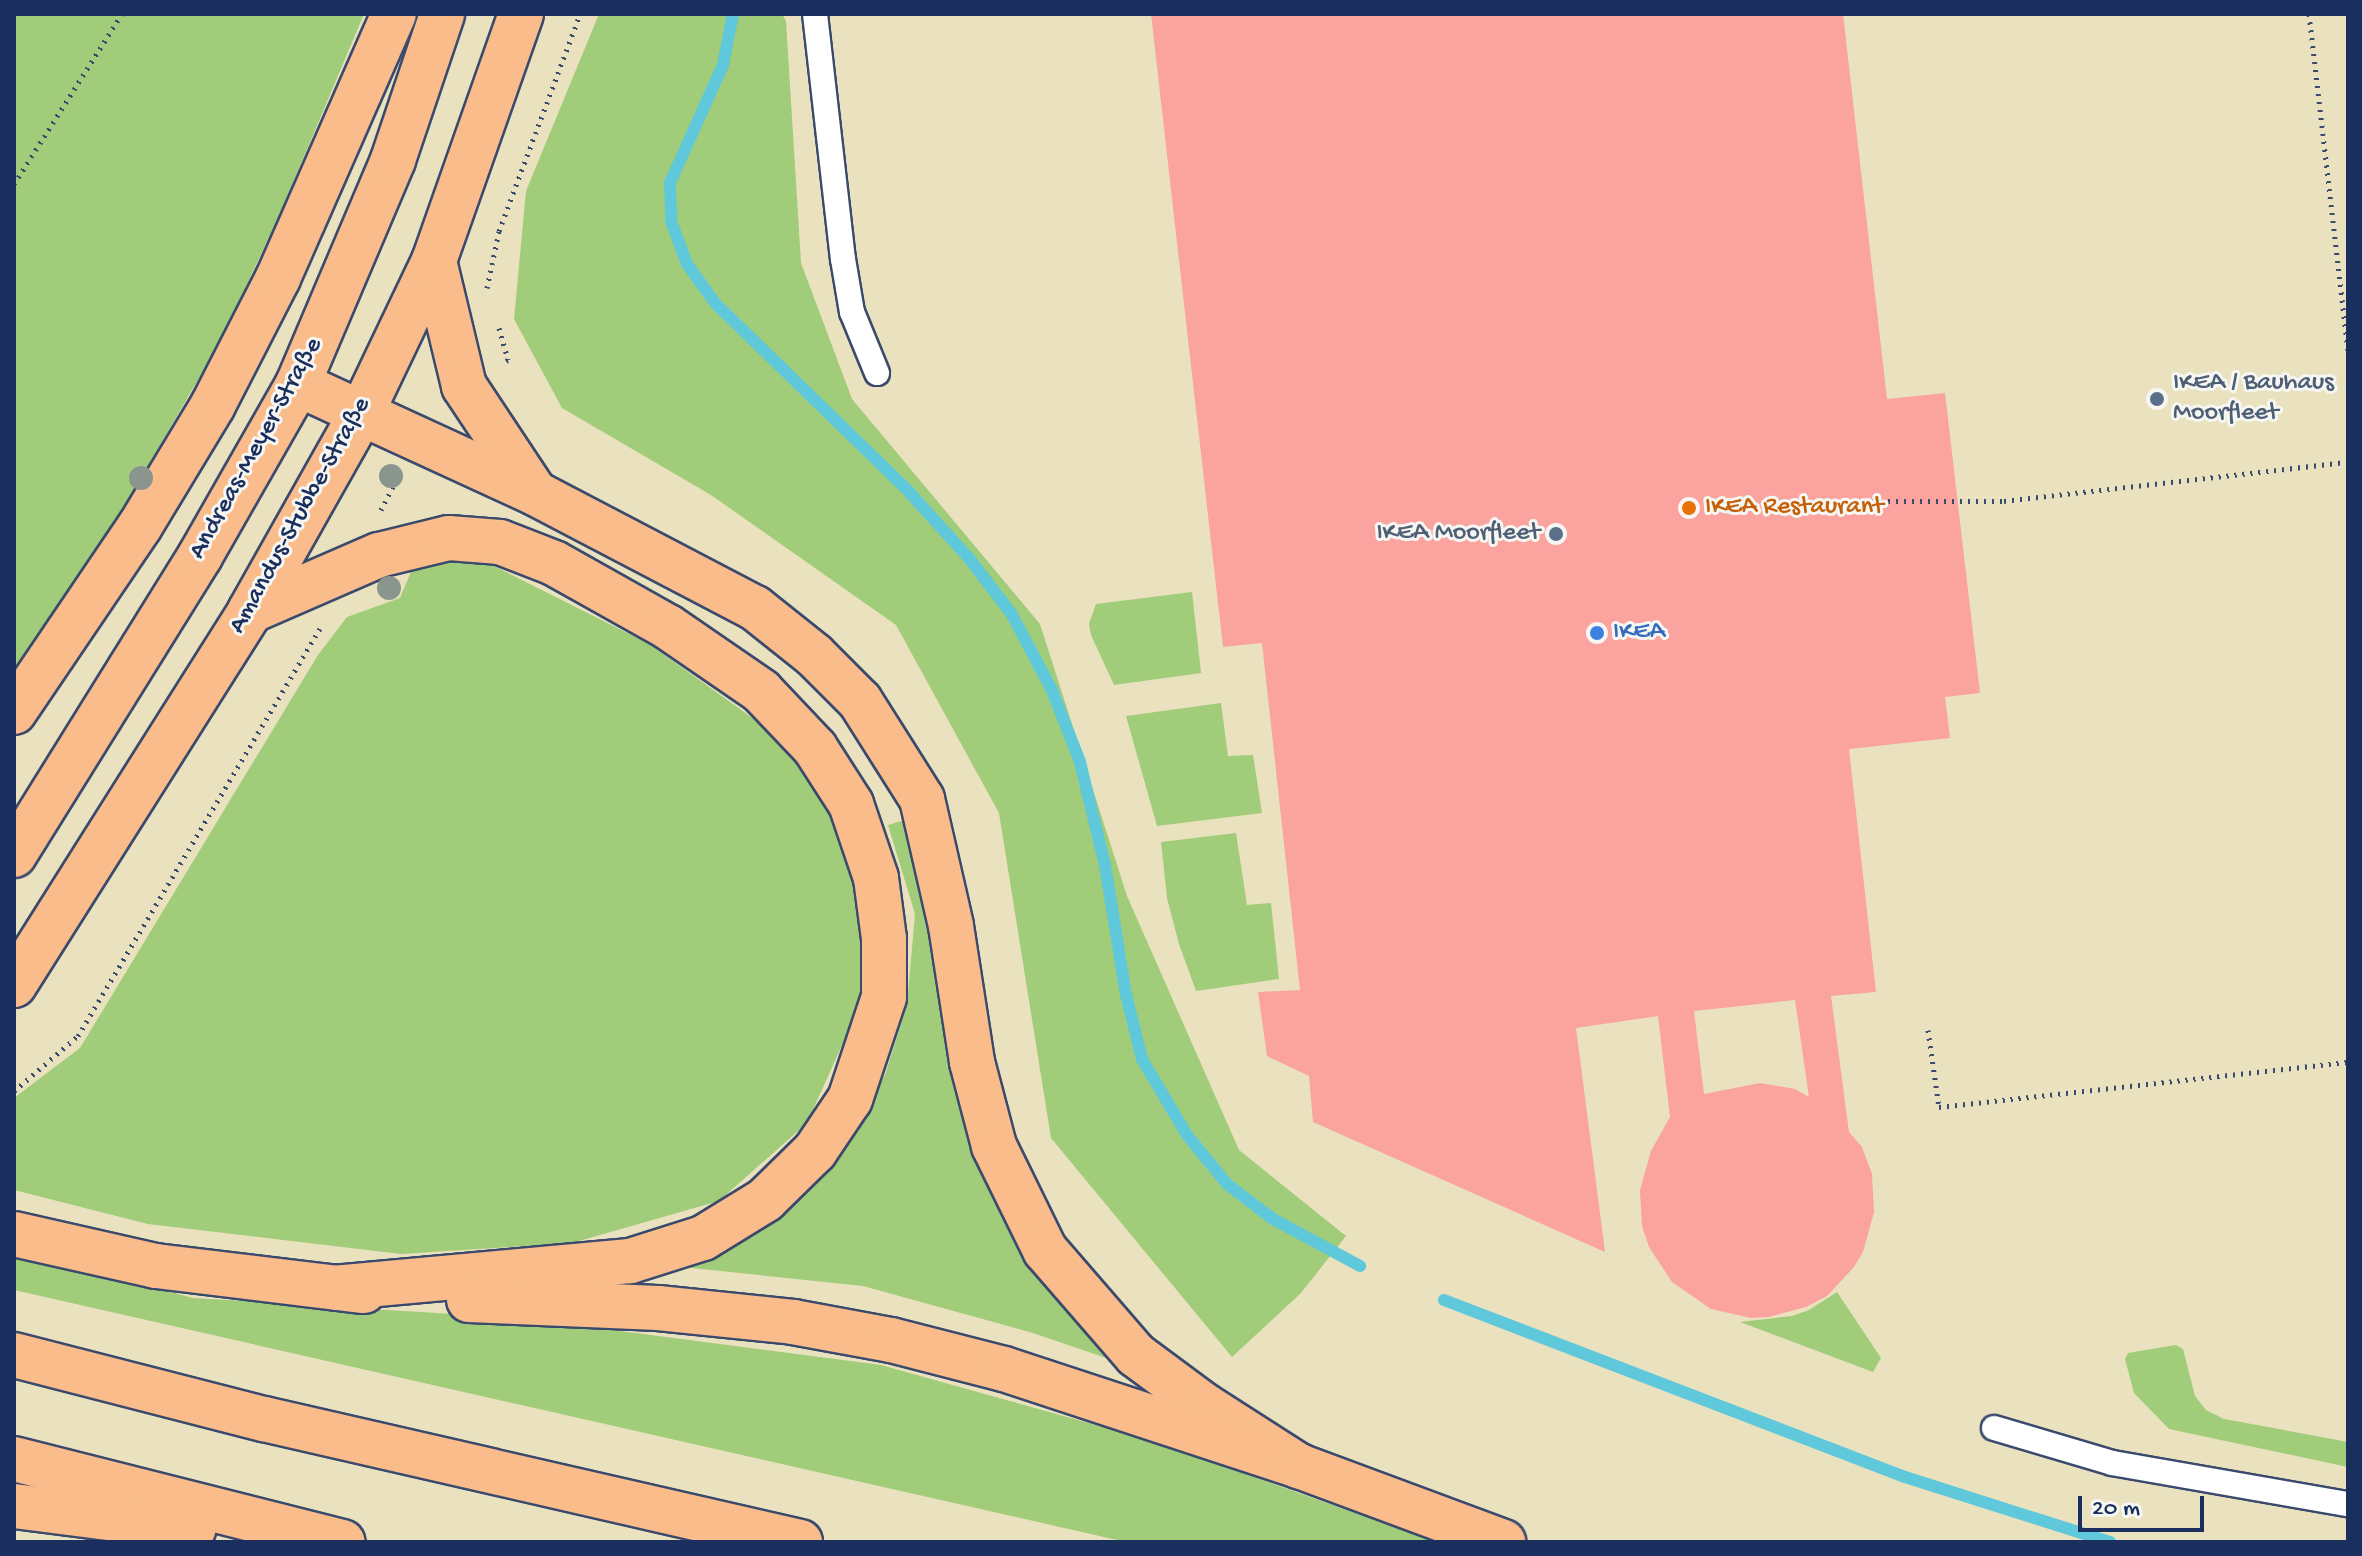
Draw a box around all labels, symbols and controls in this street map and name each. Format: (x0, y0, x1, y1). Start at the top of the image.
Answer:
street label: Andreas-Meyer-Straße (183, 333, 331, 565)
place label: IKEA / Bauhaus Moorfleet (2173, 368, 2334, 430)
marker: IKEA / Bauhaus Moorfleet (2148, 390, 2166, 408)
street label: Amandus-Stubbe-Straße (223, 392, 379, 640)
place label: IKEA Restaurant (1705, 492, 1884, 524)
marker: IKEA Restaurant (1680, 499, 1698, 517)
place label: IKEA Moorfleet (1376, 518, 1540, 550)
marker: IKEA Moorfleet (1547, 525, 1565, 543)
place label: IKEA (1613, 617, 1665, 649)
marker: IKEA (1588, 624, 1606, 642)
scale bar (2082, 1480, 2208, 1530)
text: 20 m (2092, 1495, 2140, 1524)

